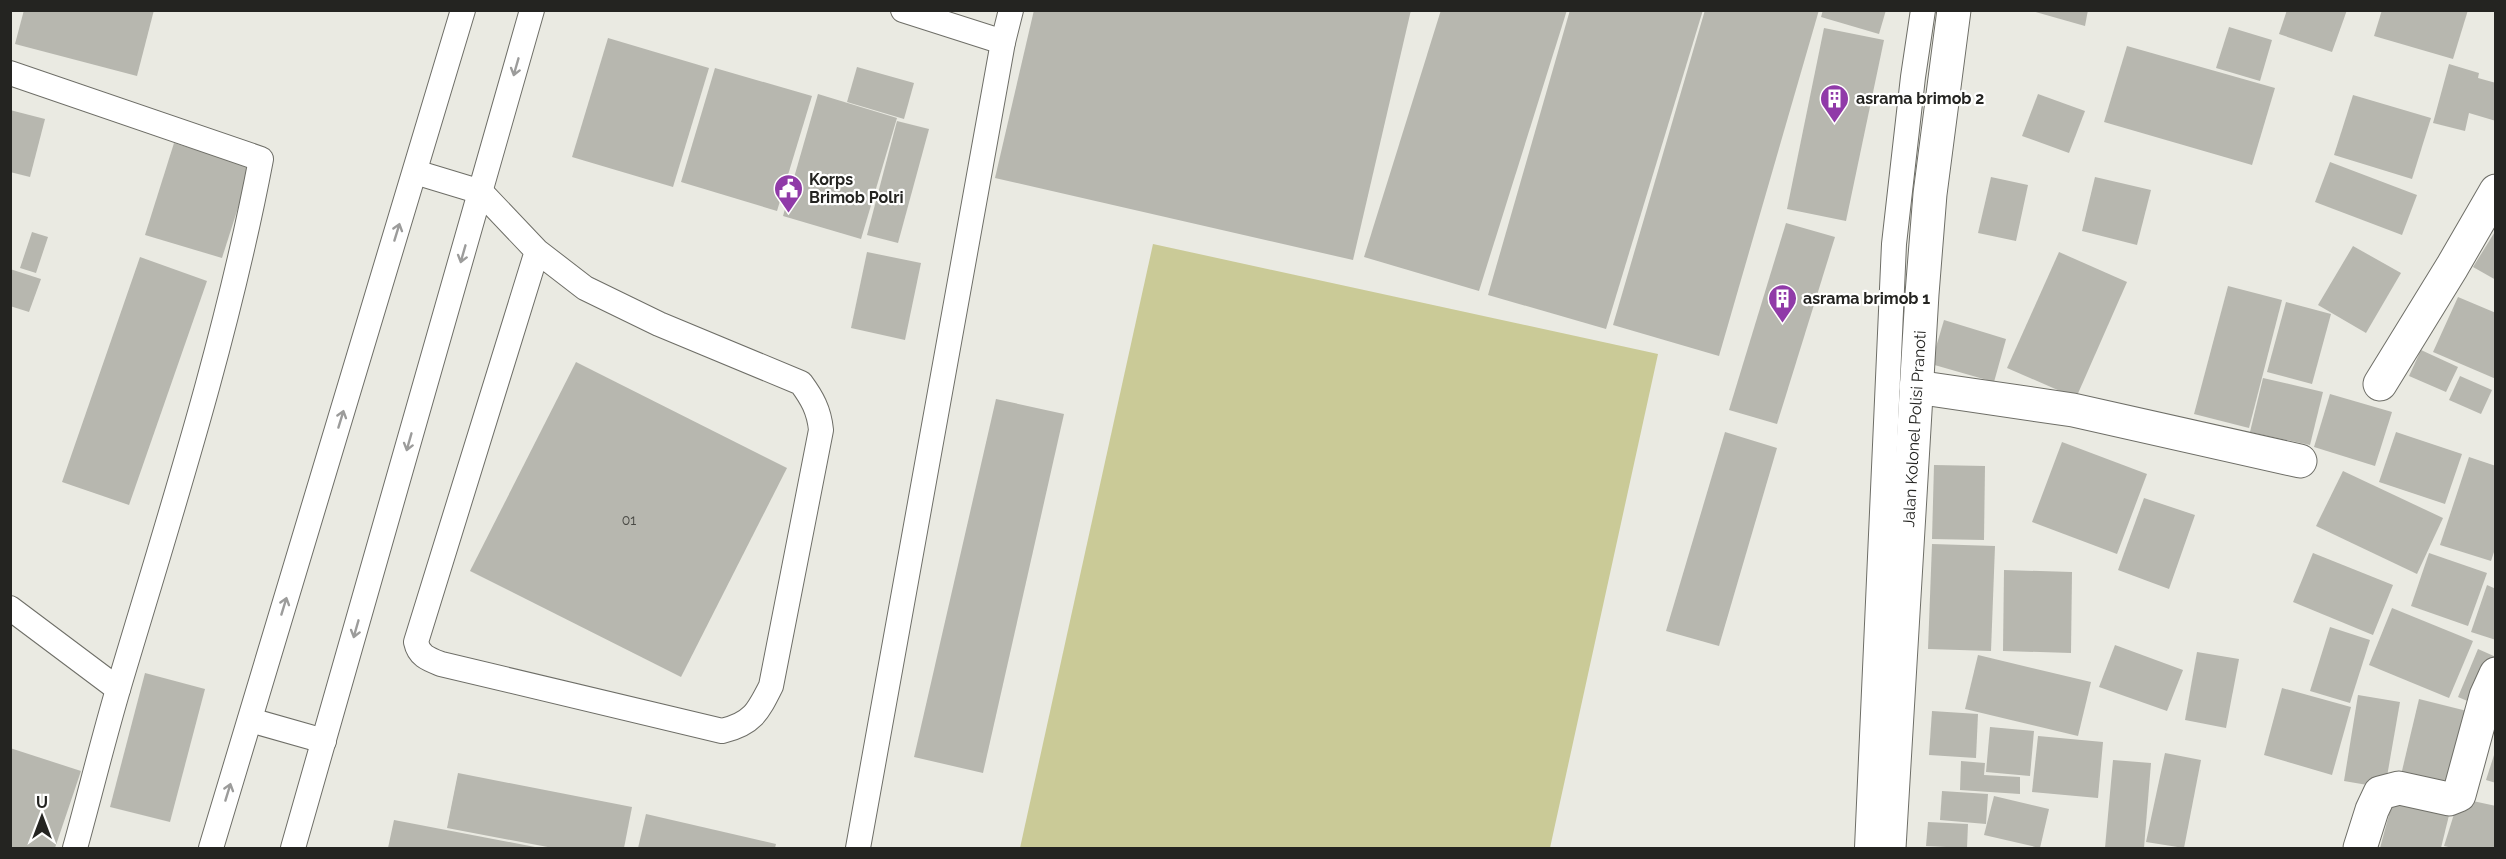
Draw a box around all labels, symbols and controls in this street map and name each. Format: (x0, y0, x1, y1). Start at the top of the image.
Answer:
one-way arrow (510, 57, 522, 76)
building icon: asrama brimob 2 (1819, 82, 1851, 124)
place label: asrama brimob 2 (1856, 89, 1984, 108)
place label: Korps Brimob Polri (809, 170, 904, 207)
public building icon: Korps Brimob Polri (772, 172, 804, 214)
one-way arrow (392, 223, 403, 242)
one-way arrow (457, 244, 468, 263)
building icon: asrama brimob 1 (1766, 282, 1798, 324)
place label: asrama brimob 1 (1803, 289, 1930, 308)
street label: Jalan Kolonel Polisi Pranoti (1899, 330, 1929, 528)
one-way arrow (336, 410, 347, 429)
one-way arrow (403, 432, 415, 451)
house number: 01 (622, 512, 636, 528)
one-way arrow (279, 597, 290, 616)
one-way arrow (350, 619, 361, 638)
one-way arrow (223, 783, 234, 802)
north arrow (12, 787, 72, 847)
text: U (36, 793, 48, 812)

